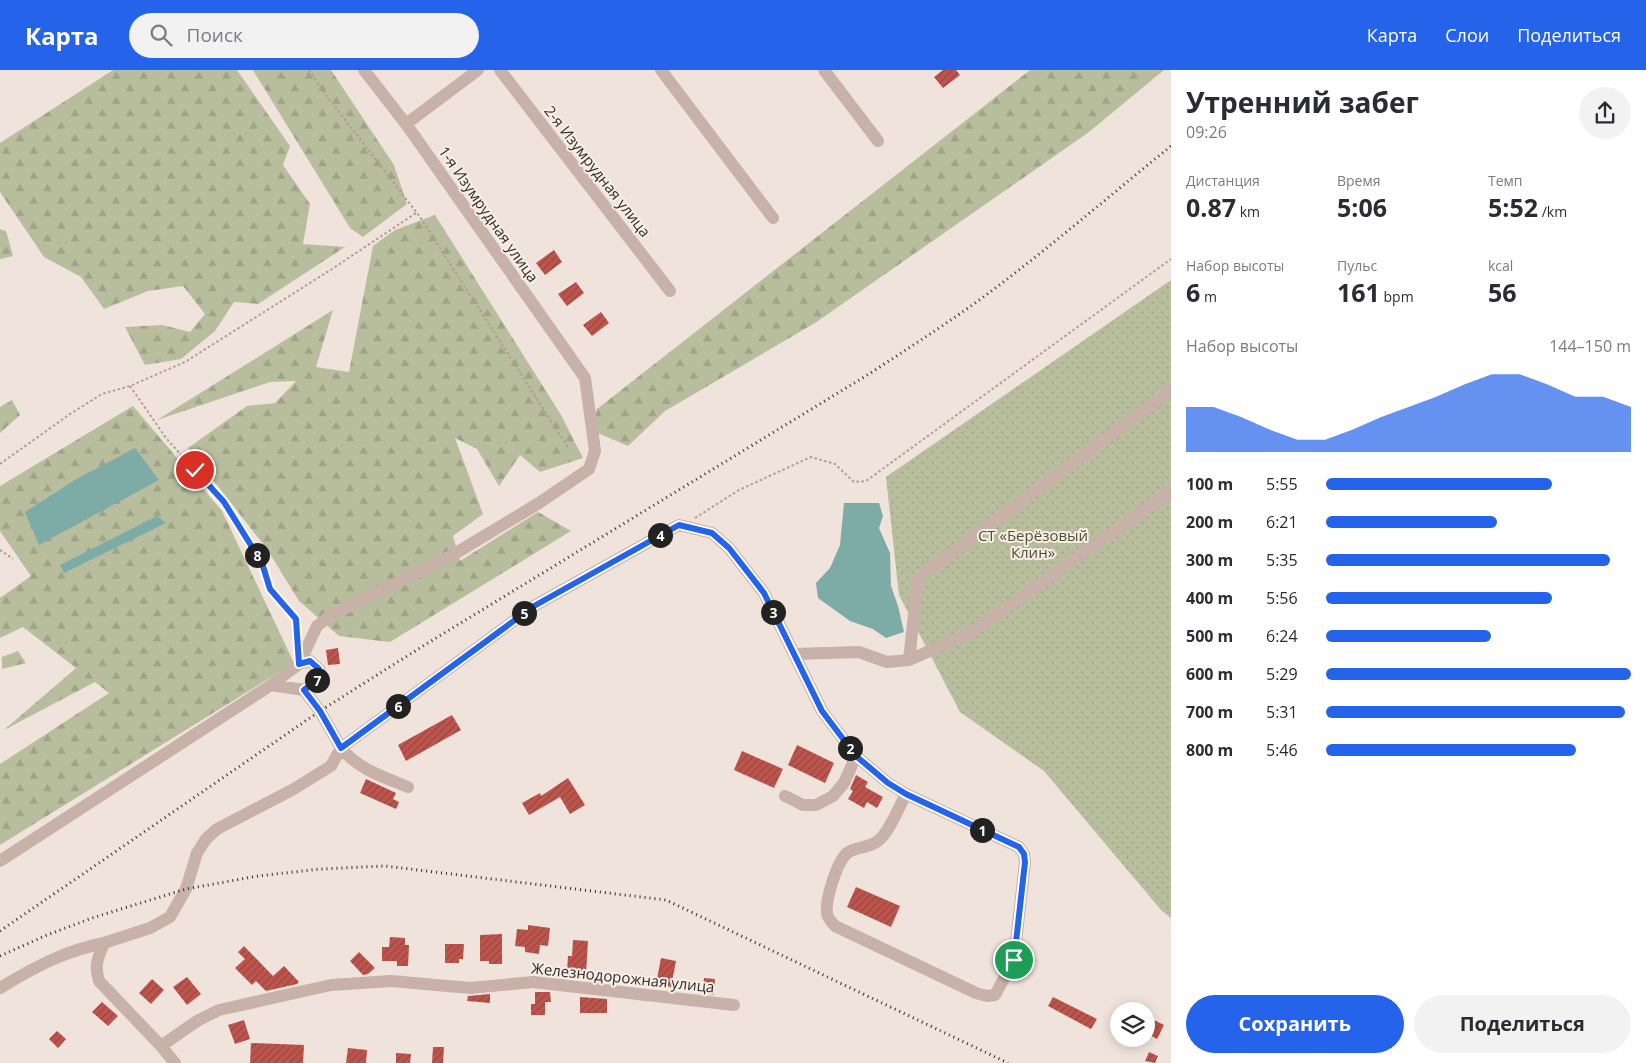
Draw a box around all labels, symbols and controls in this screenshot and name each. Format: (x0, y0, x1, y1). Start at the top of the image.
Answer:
search box (129, 13, 479, 58)
text: Карта (25, 19, 99, 52)
icon: search (147, 21, 175, 49)
text: Поиск (187, 22, 243, 48)
text: Карта (1367, 23, 1417, 47)
text: Слои (1445, 23, 1489, 47)
text: Поделиться (1517, 23, 1621, 47)
text: Утренний забег (1186, 83, 1419, 121)
button: share (1579, 87, 1631, 139)
street label: 2-я Изумрудная улица (540, 101, 656, 241)
text: 09:26 (1186, 121, 1227, 143)
street label: 1-я Изумрудная улица (434, 142, 544, 286)
text: Дистанция (1186, 171, 1260, 190)
text: Время (1337, 171, 1381, 190)
text: Темп (1488, 171, 1523, 190)
text: 0.87 (1186, 190, 1236, 224)
text: 5:06 (1337, 190, 1387, 224)
text: 5:52 (1488, 190, 1538, 224)
text: km (1236, 202, 1260, 221)
text: /km (1538, 202, 1567, 221)
text: Набор высоты (1186, 256, 1284, 275)
text: Пульс (1337, 256, 1377, 275)
text: kcal (1488, 256, 1513, 275)
text: 6 (1186, 275, 1200, 309)
text: 161 (1337, 275, 1380, 309)
text: 56 (1488, 275, 1517, 309)
text: m (1200, 287, 1217, 306)
text: bpm (1380, 287, 1414, 306)
text: Набор высоты (1186, 335, 1298, 357)
text: 144–150 m (1549, 335, 1631, 357)
pin (174, 449, 216, 491)
icon: check (181, 456, 209, 484)
text: 100 m (1186, 473, 1233, 495)
text: 5:55 (1266, 473, 1298, 495)
text: 200 m (1186, 511, 1233, 533)
text: 6:21 (1266, 511, 1298, 533)
pin: 4 (648, 522, 672, 548)
park label: СТ «Берёзовый Клин» (978, 525, 1088, 562)
text: 4 (656, 526, 665, 545)
pin: 8 (244, 542, 270, 568)
text: 8 (253, 546, 262, 565)
text: 300 m (1186, 549, 1233, 571)
text: 5:35 (1266, 549, 1298, 571)
text: 400 m (1186, 587, 1233, 609)
text: 5:56 (1266, 587, 1298, 609)
pin: 5 (512, 600, 536, 626)
pin: 3 (760, 600, 786, 624)
text: 3 (769, 603, 778, 622)
text: 5 (520, 604, 529, 623)
text: 500 m (1186, 625, 1233, 647)
text: 6:24 (1266, 625, 1298, 647)
text: 600 m (1186, 663, 1233, 685)
text: 5:29 (1266, 663, 1298, 685)
pin: 7 (304, 668, 330, 692)
text: 7 (313, 671, 322, 690)
pin: 6 (386, 694, 410, 718)
text: 6 (394, 697, 403, 716)
text: 700 m (1186, 701, 1233, 723)
text: 5:31 (1266, 701, 1298, 723)
pin: 2 (838, 736, 862, 760)
text: 2 (846, 739, 855, 758)
text: 800 m (1186, 739, 1233, 761)
text: 5:46 (1266, 739, 1298, 761)
pin: 1 (970, 818, 994, 842)
text: 1 (978, 821, 987, 840)
pin (993, 939, 1035, 981)
icon: arrive (1000, 946, 1028, 974)
street label: Железнодорожная улица (530, 957, 716, 997)
button: Сохранить (1186, 995, 1404, 1053)
button: Поделиться (1414, 995, 1631, 1053)
map controls (1110, 1002, 1155, 1047)
button: layers (1110, 1002, 1155, 1047)

